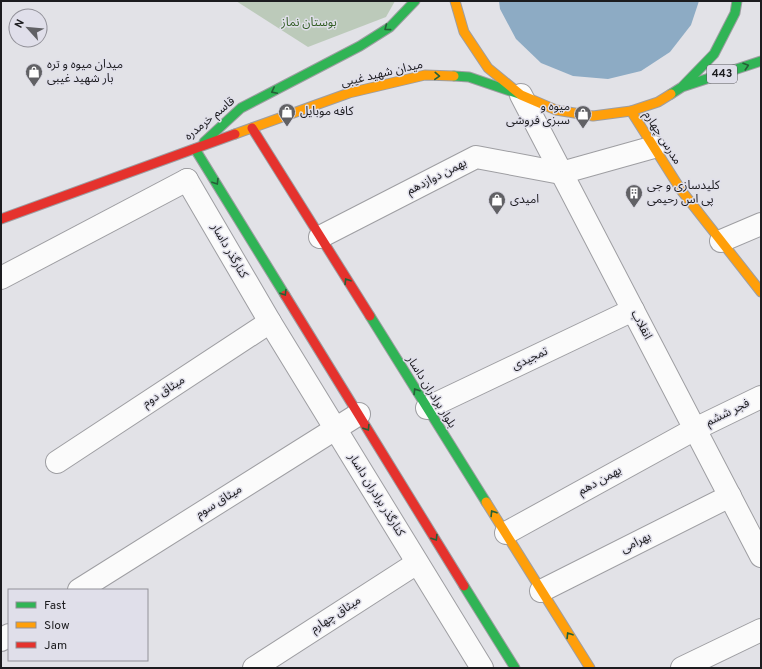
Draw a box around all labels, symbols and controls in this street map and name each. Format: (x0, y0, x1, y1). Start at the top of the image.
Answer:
north arrow (8, 8, 48, 48)
park label: بوستان نماز (280, 15, 337, 31)
text: N (12, 17, 28, 31)
one-way arrow (385, 23, 392, 30)
place label: میدان میوه و تره بار شهید غیبی (47, 57, 123, 87)
street label: میدان شهید غیبی (339, 57, 425, 91)
shop icon: میدان میوه و تره بار شهید غیبی (24, 62, 44, 87)
one-way arrow (742, 62, 749, 70)
road number: 443 (707, 65, 737, 83)
one-way arrow (434, 71, 440, 80)
one-way arrow (270, 86, 278, 94)
street label: قاسم خرمدره (181, 94, 239, 144)
place label: میوه و سبزی فروشی (506, 99, 570, 129)
shop icon: کافه موبایل (277, 102, 297, 127)
place label: کافه موبایل (300, 104, 355, 120)
shop icon: میوه و سبزی فروشی (573, 104, 593, 129)
street label: مدرس چهارم (639, 108, 685, 168)
street label: بهمن دوازدهم (404, 155, 470, 199)
one-way arrow (211, 178, 219, 185)
place label: کلیدسازی و جی پی اس رحیمی (647, 178, 721, 208)
building icon: کلیدسازی و جی پی اس رحیمی (624, 183, 644, 208)
shop icon: امیدی (487, 190, 507, 215)
place label: امیدی (510, 192, 539, 208)
street label: کنارگذر داسار (206, 220, 252, 282)
one-way arrow (345, 278, 352, 285)
one-way arrow (279, 289, 287, 296)
street label: انقلاب (627, 307, 655, 343)
street label: تمجیدی (509, 343, 551, 374)
street label: بلوار برادران داسار (402, 352, 460, 431)
street label: میثاق دوم (140, 372, 188, 412)
one-way arrow (413, 388, 421, 395)
street label: فجر ششم (703, 396, 753, 430)
one-way arrow (362, 423, 369, 430)
street label: کنارگذر برادران داسار (343, 450, 409, 540)
street label: بهمن دهم (575, 463, 625, 499)
street label: میثاق سوم (193, 482, 245, 522)
one-way arrow (490, 510, 497, 517)
street label: بهرامی (618, 529, 654, 557)
one-way arrow (430, 534, 438, 541)
legend (8, 589, 148, 661)
street label: میثاق چهارم (308, 593, 364, 637)
text: Fast (44, 598, 66, 614)
text: Slow (44, 618, 70, 634)
one-way arrow (566, 632, 574, 639)
text: Jam (44, 638, 67, 654)

